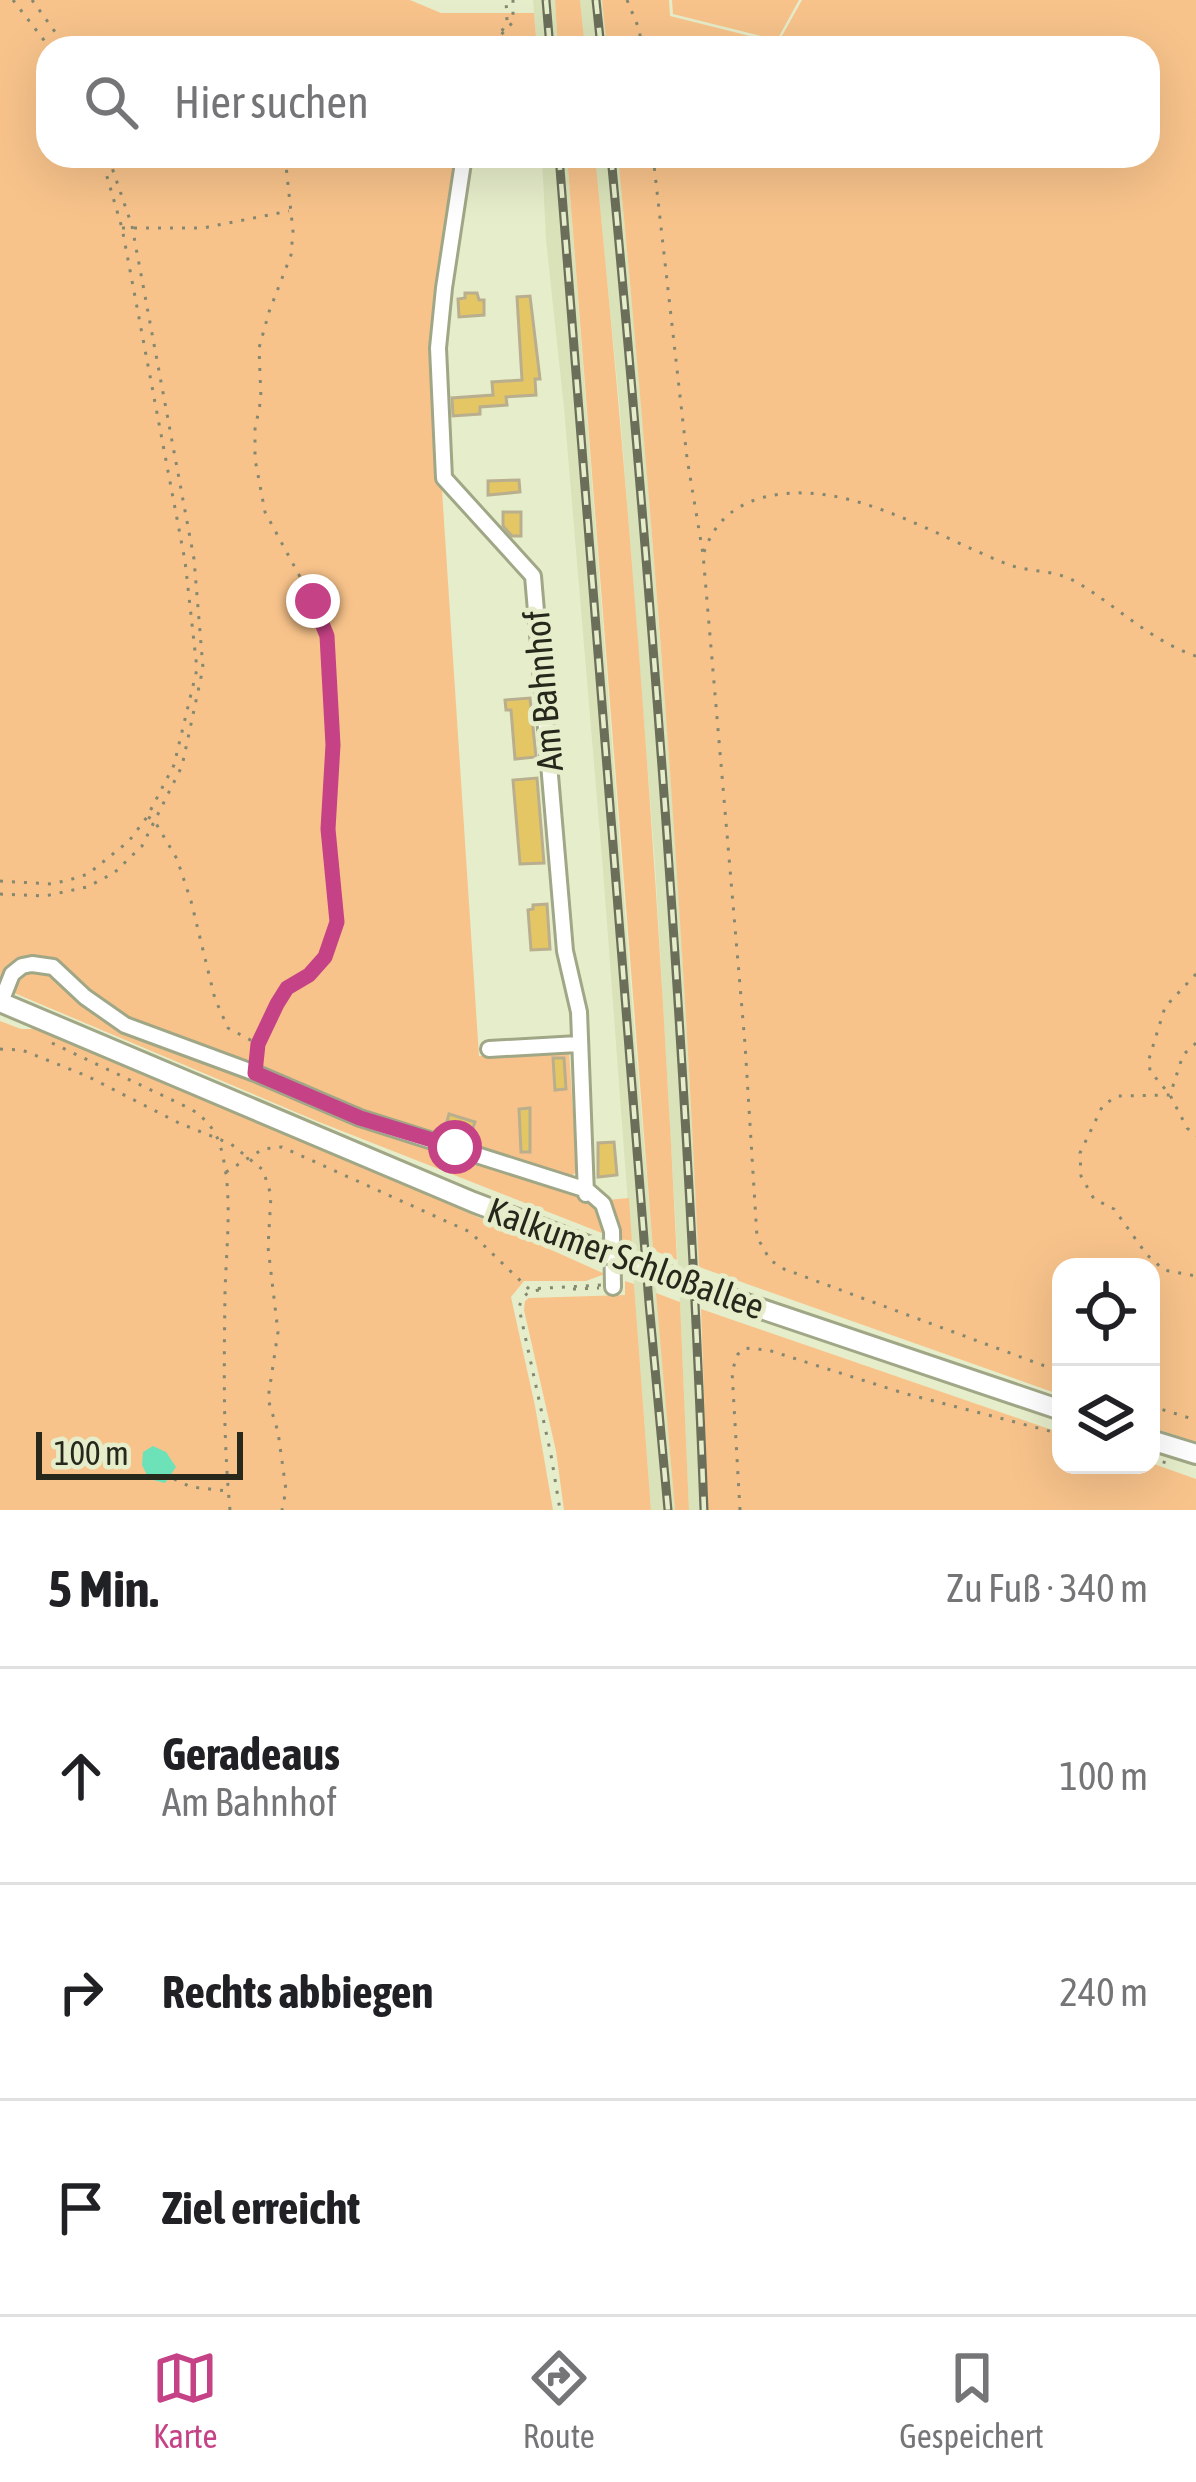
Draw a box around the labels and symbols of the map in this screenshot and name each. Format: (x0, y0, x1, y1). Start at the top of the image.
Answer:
route end (286, 574, 340, 628)
street label: Am Bahnhof (515, 609, 571, 773)
route start (428, 1120, 482, 1174)
street label: Kalkumer Schloßallee (482, 1188, 770, 1328)
scale bar (36, 1426, 243, 1479)

